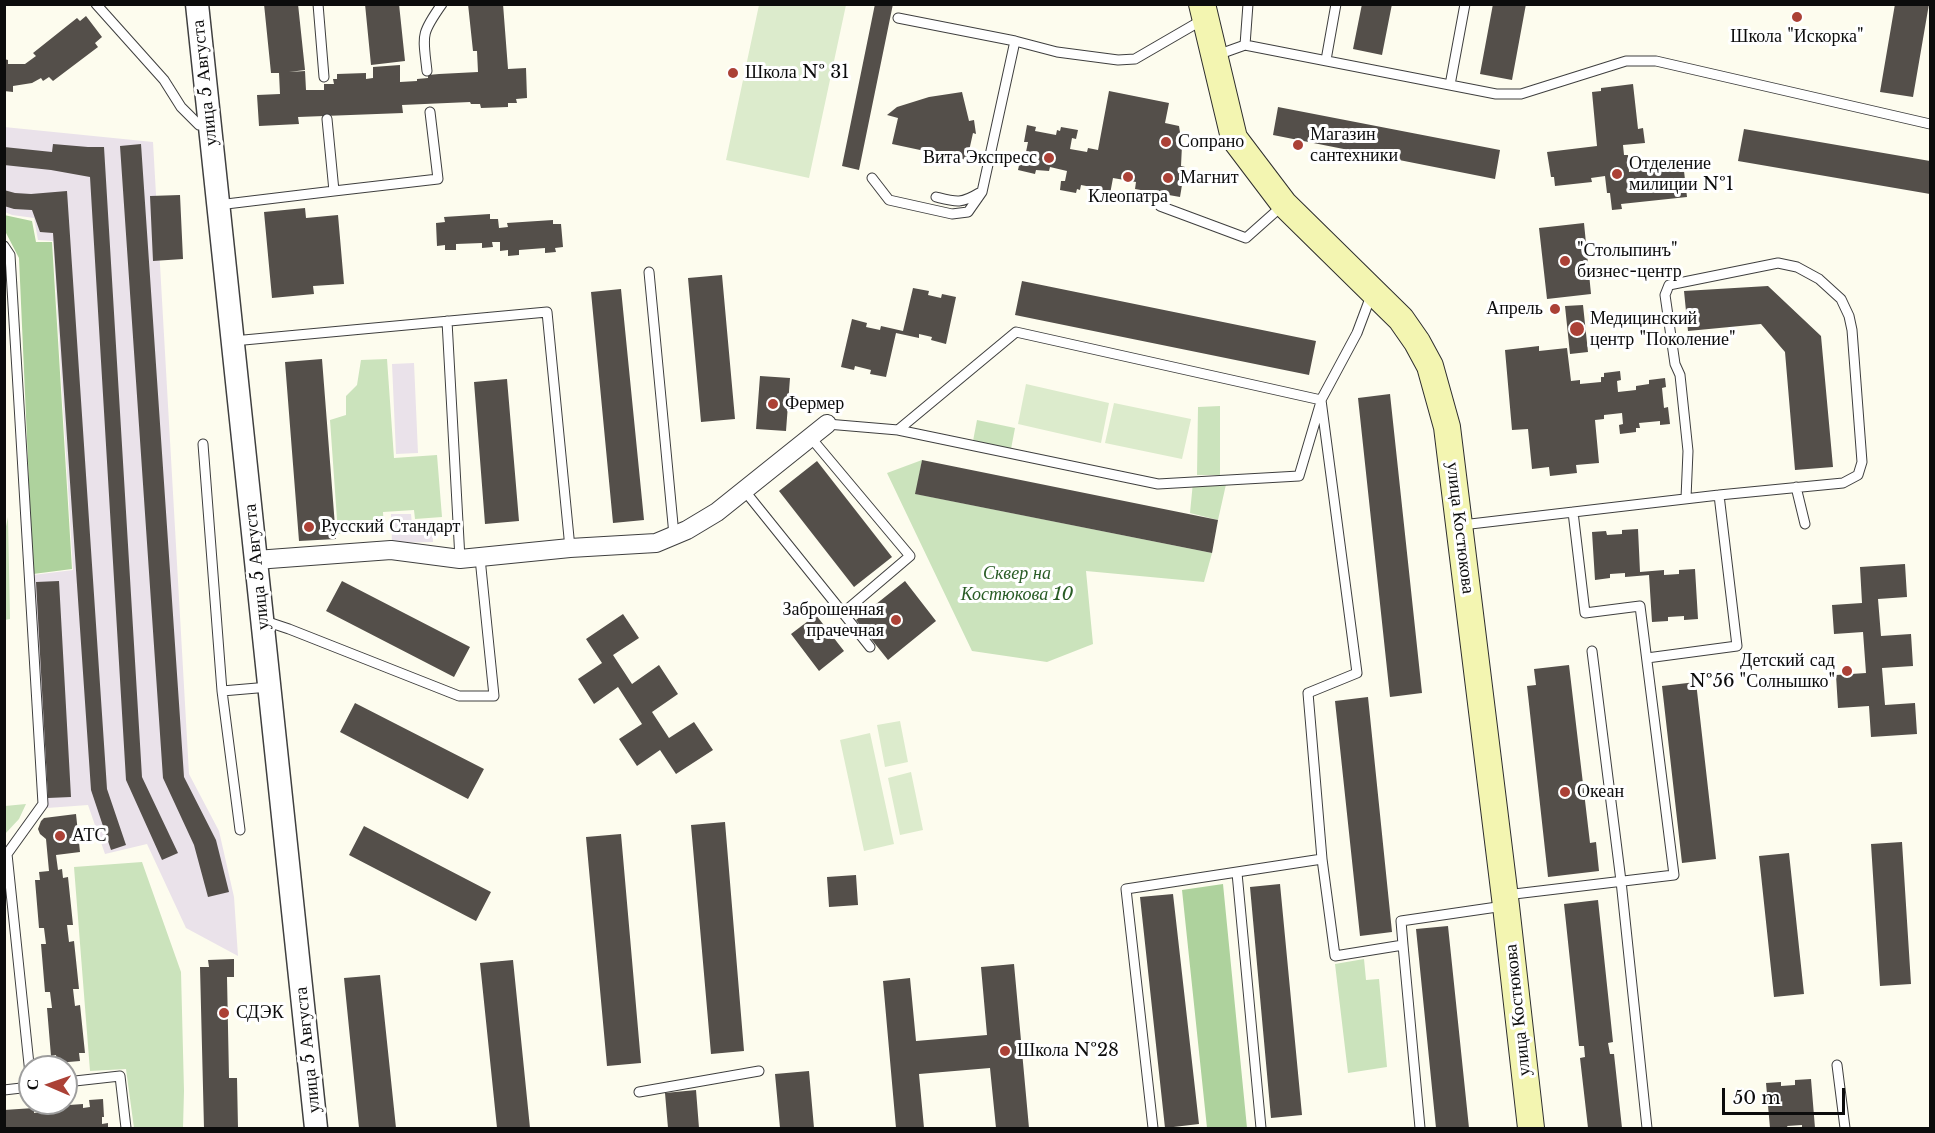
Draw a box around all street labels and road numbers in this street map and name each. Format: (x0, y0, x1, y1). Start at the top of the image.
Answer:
street label: улица 5 Августа (188, 19, 222, 147)
street label: улица Костюкова (1441, 461, 1479, 595)
street label: улица 5 Августа (240, 503, 274, 631)
street label: улица Костюкова (1500, 943, 1536, 1077)
street label: улица 5 Августа (291, 986, 325, 1114)

